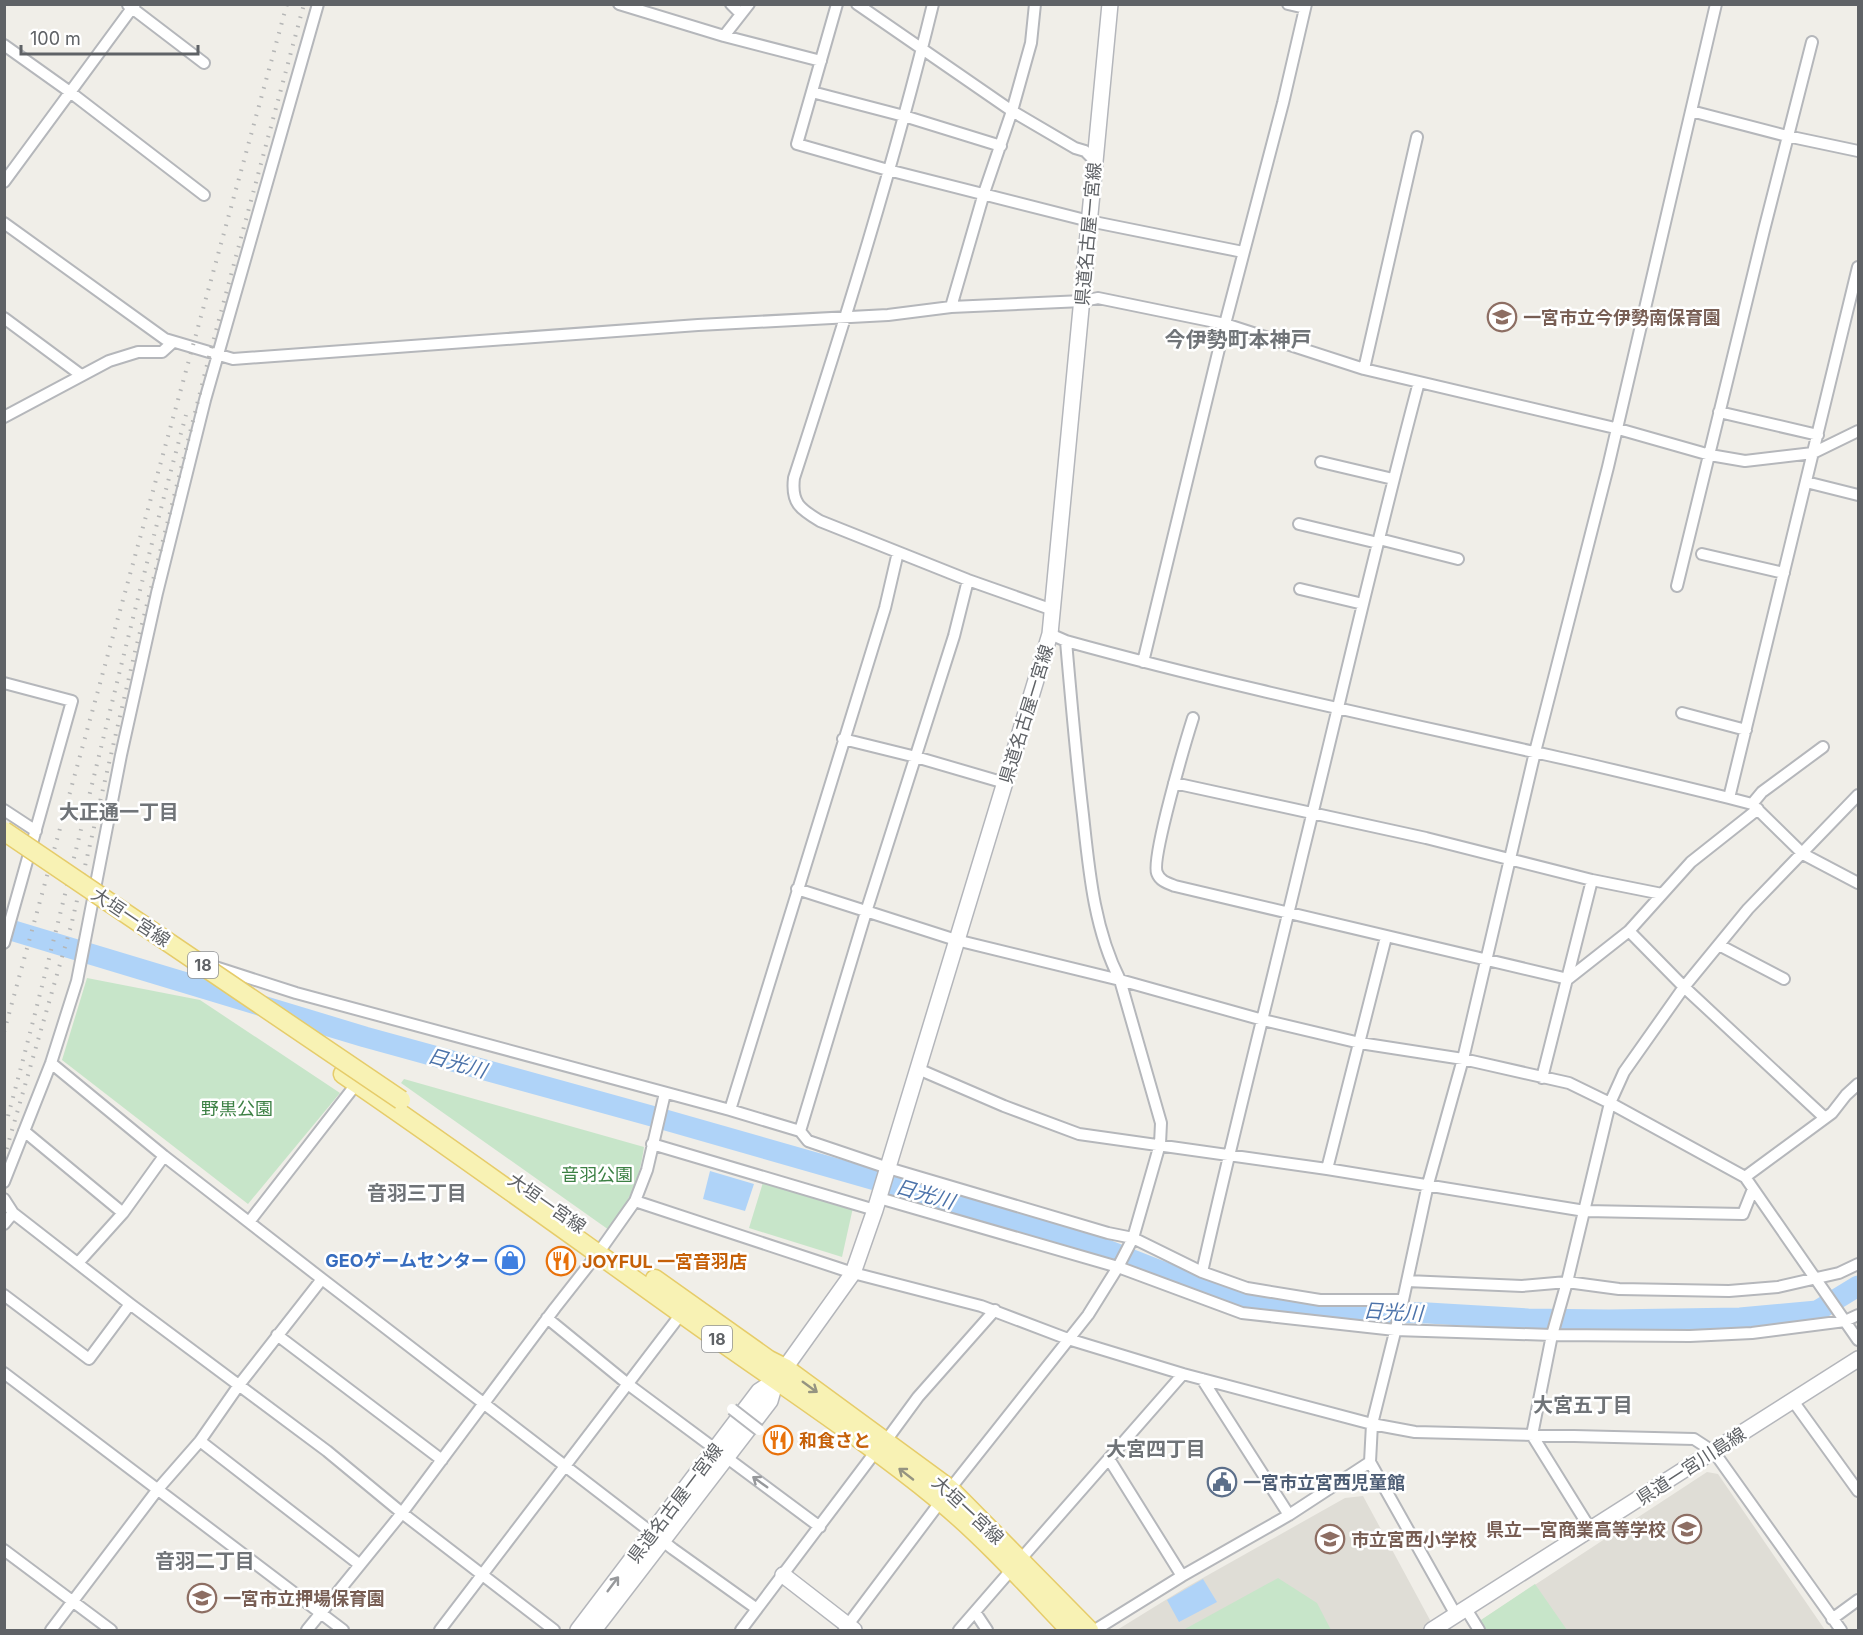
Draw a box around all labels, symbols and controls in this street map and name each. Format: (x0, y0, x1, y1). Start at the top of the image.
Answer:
scale bar (21, 18, 198, 56)
text: 100 m (30, 28, 81, 49)
street label: 県道名古屋一宮線 (1071, 161, 1105, 307)
school or university icon: 一宮市立今伊勢南保育園 (1486, 301, 1518, 333)
place label: 一宮市立今伊勢南保育園 (1523, 307, 1721, 328)
district label: 今伊勢町本神戸 (1165, 327, 1312, 352)
street label: 県道名古屋一宮線 (995, 642, 1057, 786)
district label: 大正通一丁目 (59, 800, 179, 824)
street label: 大垣一宮線 (88, 883, 174, 951)
road number: 18 (188, 952, 218, 978)
water label: 日光川 (425, 1043, 491, 1083)
park label: 野黒公園 (201, 1098, 273, 1119)
park label: 音羽公園 (561, 1164, 633, 1185)
street label: 大垣一宮線 (504, 1169, 590, 1237)
water label: 日光川 (893, 1174, 959, 1214)
district label: 音羽三丁目 (367, 1181, 467, 1205)
shop icon: GEOゲームセンター (494, 1244, 526, 1276)
restaurant icon: JOYFUL 一宮音羽店 (545, 1245, 577, 1277)
place label: GEOゲームセンター (325, 1250, 489, 1271)
place label: JOYFUL 一宮音羽店 (582, 1251, 747, 1272)
water label: 日光川 (1362, 1298, 1426, 1326)
road number: 18 (702, 1326, 732, 1352)
one-way arrow (802, 1381, 818, 1393)
district label: 大宮五丁目 (1533, 1393, 1633, 1417)
street label: 県道一宮川島線 (1632, 1423, 1750, 1509)
restaurant icon: 和食さと (762, 1424, 794, 1456)
place label: 和食さと (799, 1430, 871, 1451)
district label: 大宮四丁目 (1106, 1437, 1206, 1461)
street label: 県道名古屋一宮線 (623, 1439, 727, 1567)
public building icon: 一宮市立宮西児童館 (1206, 1466, 1238, 1498)
one-way arrow (898, 1468, 914, 1481)
street label: 大垣一宮線 (928, 1472, 1008, 1548)
place label: 一宮市立宮西児童館 (1243, 1472, 1405, 1493)
one-way arrow (752, 1476, 768, 1488)
school or university icon: 県立一宮商業高等学校 (1671, 1513, 1703, 1545)
place label: 県立一宮商業高等学校 (1486, 1519, 1666, 1540)
school or university icon: 市立宮西小学校 (1314, 1523, 1346, 1555)
place label: 市立宮西小学校 (1351, 1529, 1477, 1550)
district label: 音羽二丁目 (155, 1549, 255, 1573)
one-way arrow (607, 1576, 619, 1592)
school or university icon: 一宮市立押場保育園 (186, 1582, 218, 1614)
place label: 一宮市立押場保育園 (223, 1588, 385, 1609)

